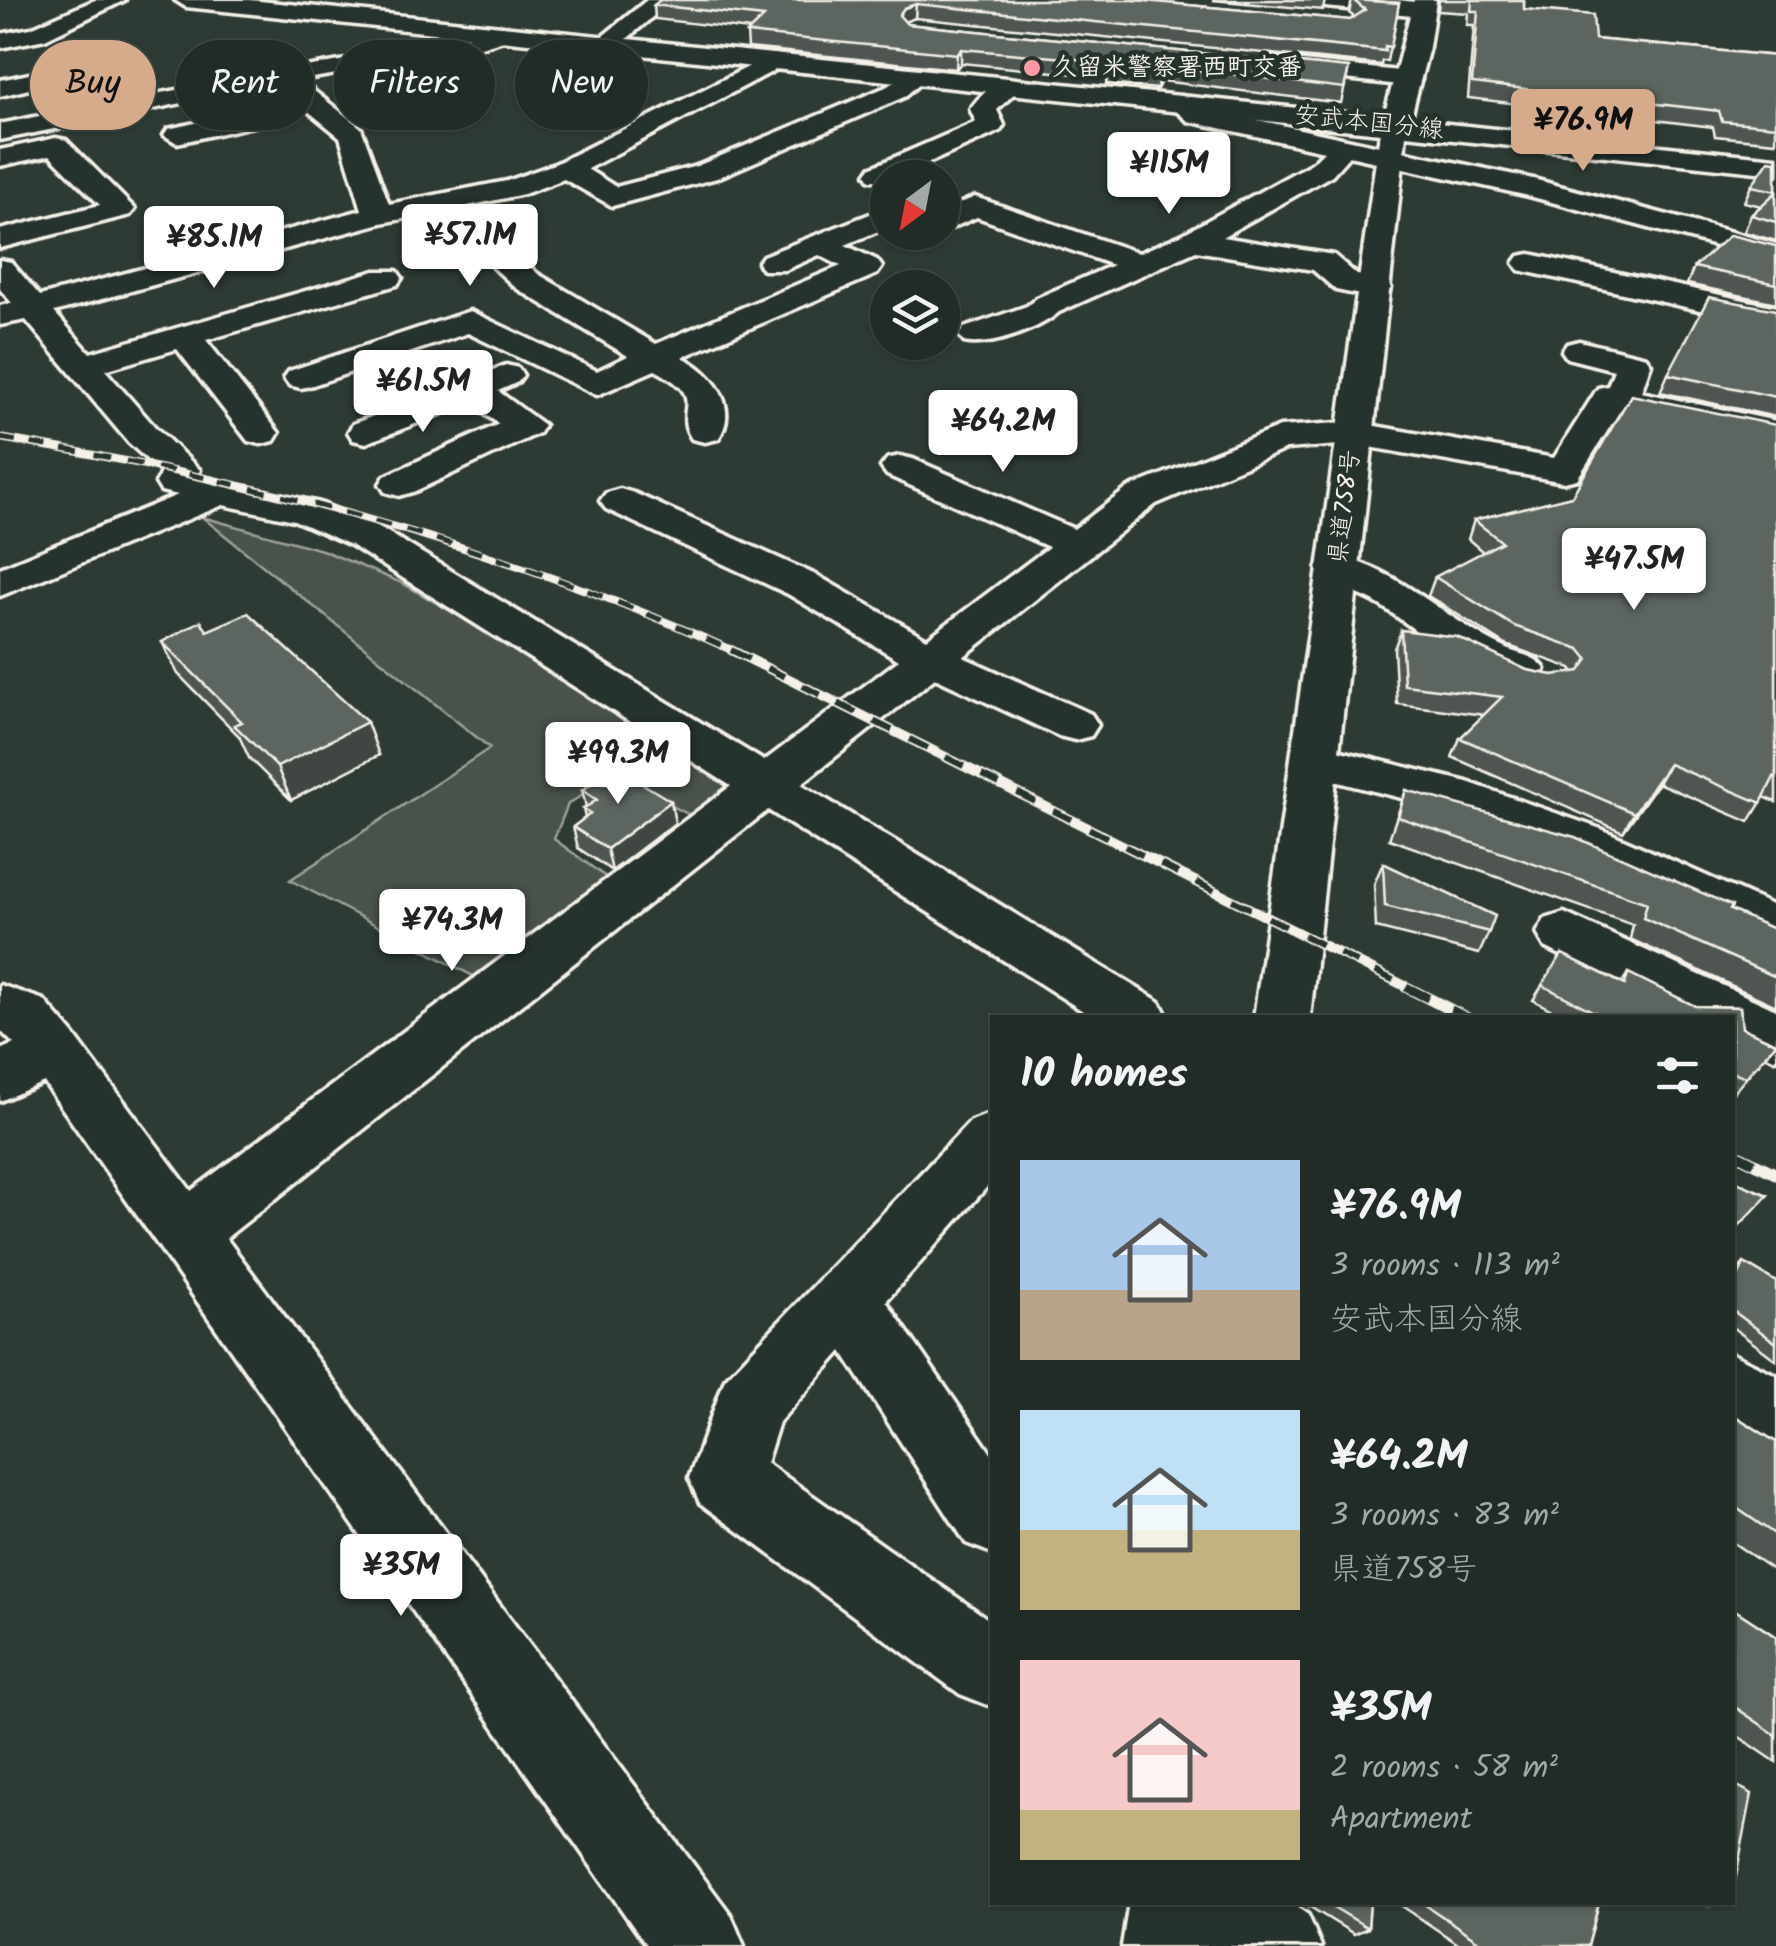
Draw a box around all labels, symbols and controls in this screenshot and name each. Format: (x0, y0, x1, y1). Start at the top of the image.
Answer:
chip: Buy (30, 40, 156, 130)
chip: Rent (176, 40, 314, 130)
chip: Filters (334, 40, 495, 130)
chip: New (515, 40, 648, 130)
place label: 久留米警察署西町交番 (1052, 48, 1302, 88)
marker: 久留米警察署西町交番 (1021, 57, 1043, 79)
pin: ¥76.9M (1502, 89, 1664, 174)
street label: 安武本国分線 (1292, 95, 1446, 151)
text: ¥76.9M (1533, 96, 1633, 147)
pin: ¥115M (1099, 132, 1239, 217)
text: ¥115M (1129, 139, 1209, 190)
north arrow (870, 160, 960, 250)
map controls (870, 160, 960, 360)
pin: ¥57.1M (389, 204, 551, 289)
pin: ¥85.1M (133, 206, 295, 291)
text: ¥57.1M (424, 211, 516, 262)
text: ¥85.1M (166, 213, 262, 264)
button: layers (870, 270, 960, 360)
pin: ¥61.5M (342, 350, 504, 435)
text: ¥61.5M (376, 357, 470, 408)
pin: ¥64.2M (922, 390, 1084, 475)
text: ¥64.2M (951, 397, 1055, 448)
street label: 県道758号 (1318, 447, 1372, 567)
pin: ¥47.5M (1553, 528, 1715, 613)
text: ¥47.5M (1584, 535, 1684, 586)
pin: ¥99.3M (537, 722, 699, 807)
text: ¥99.3M (567, 729, 669, 780)
pin: ¥74.3M (371, 889, 533, 974)
text: ¥74.3M (401, 896, 503, 947)
text: 10 homes (1020, 1042, 1188, 1109)
icon: filters (1650, 1048, 1705, 1103)
text: ¥76.9M (1330, 1174, 1461, 1241)
icon: home (1100, 1200, 1220, 1320)
text: 3 rooms · 113 m² (1330, 1241, 1560, 1292)
text: 安武本国分線 (1330, 1295, 1522, 1346)
text: ¥64.2M (1330, 1424, 1468, 1491)
icon: home (1100, 1450, 1220, 1570)
text: 3 rooms · 83 m² (1330, 1491, 1559, 1542)
pin: ¥35M (342, 1534, 460, 1619)
text: ¥35M (362, 1541, 440, 1592)
text: 県道758号 (1330, 1545, 1477, 1596)
text: ¥35M (1330, 1676, 1432, 1743)
icon: home (1100, 1700, 1220, 1820)
text: 2 rooms · 58 m² (1330, 1743, 1558, 1794)
text: Apartment (1330, 1794, 1472, 1845)

